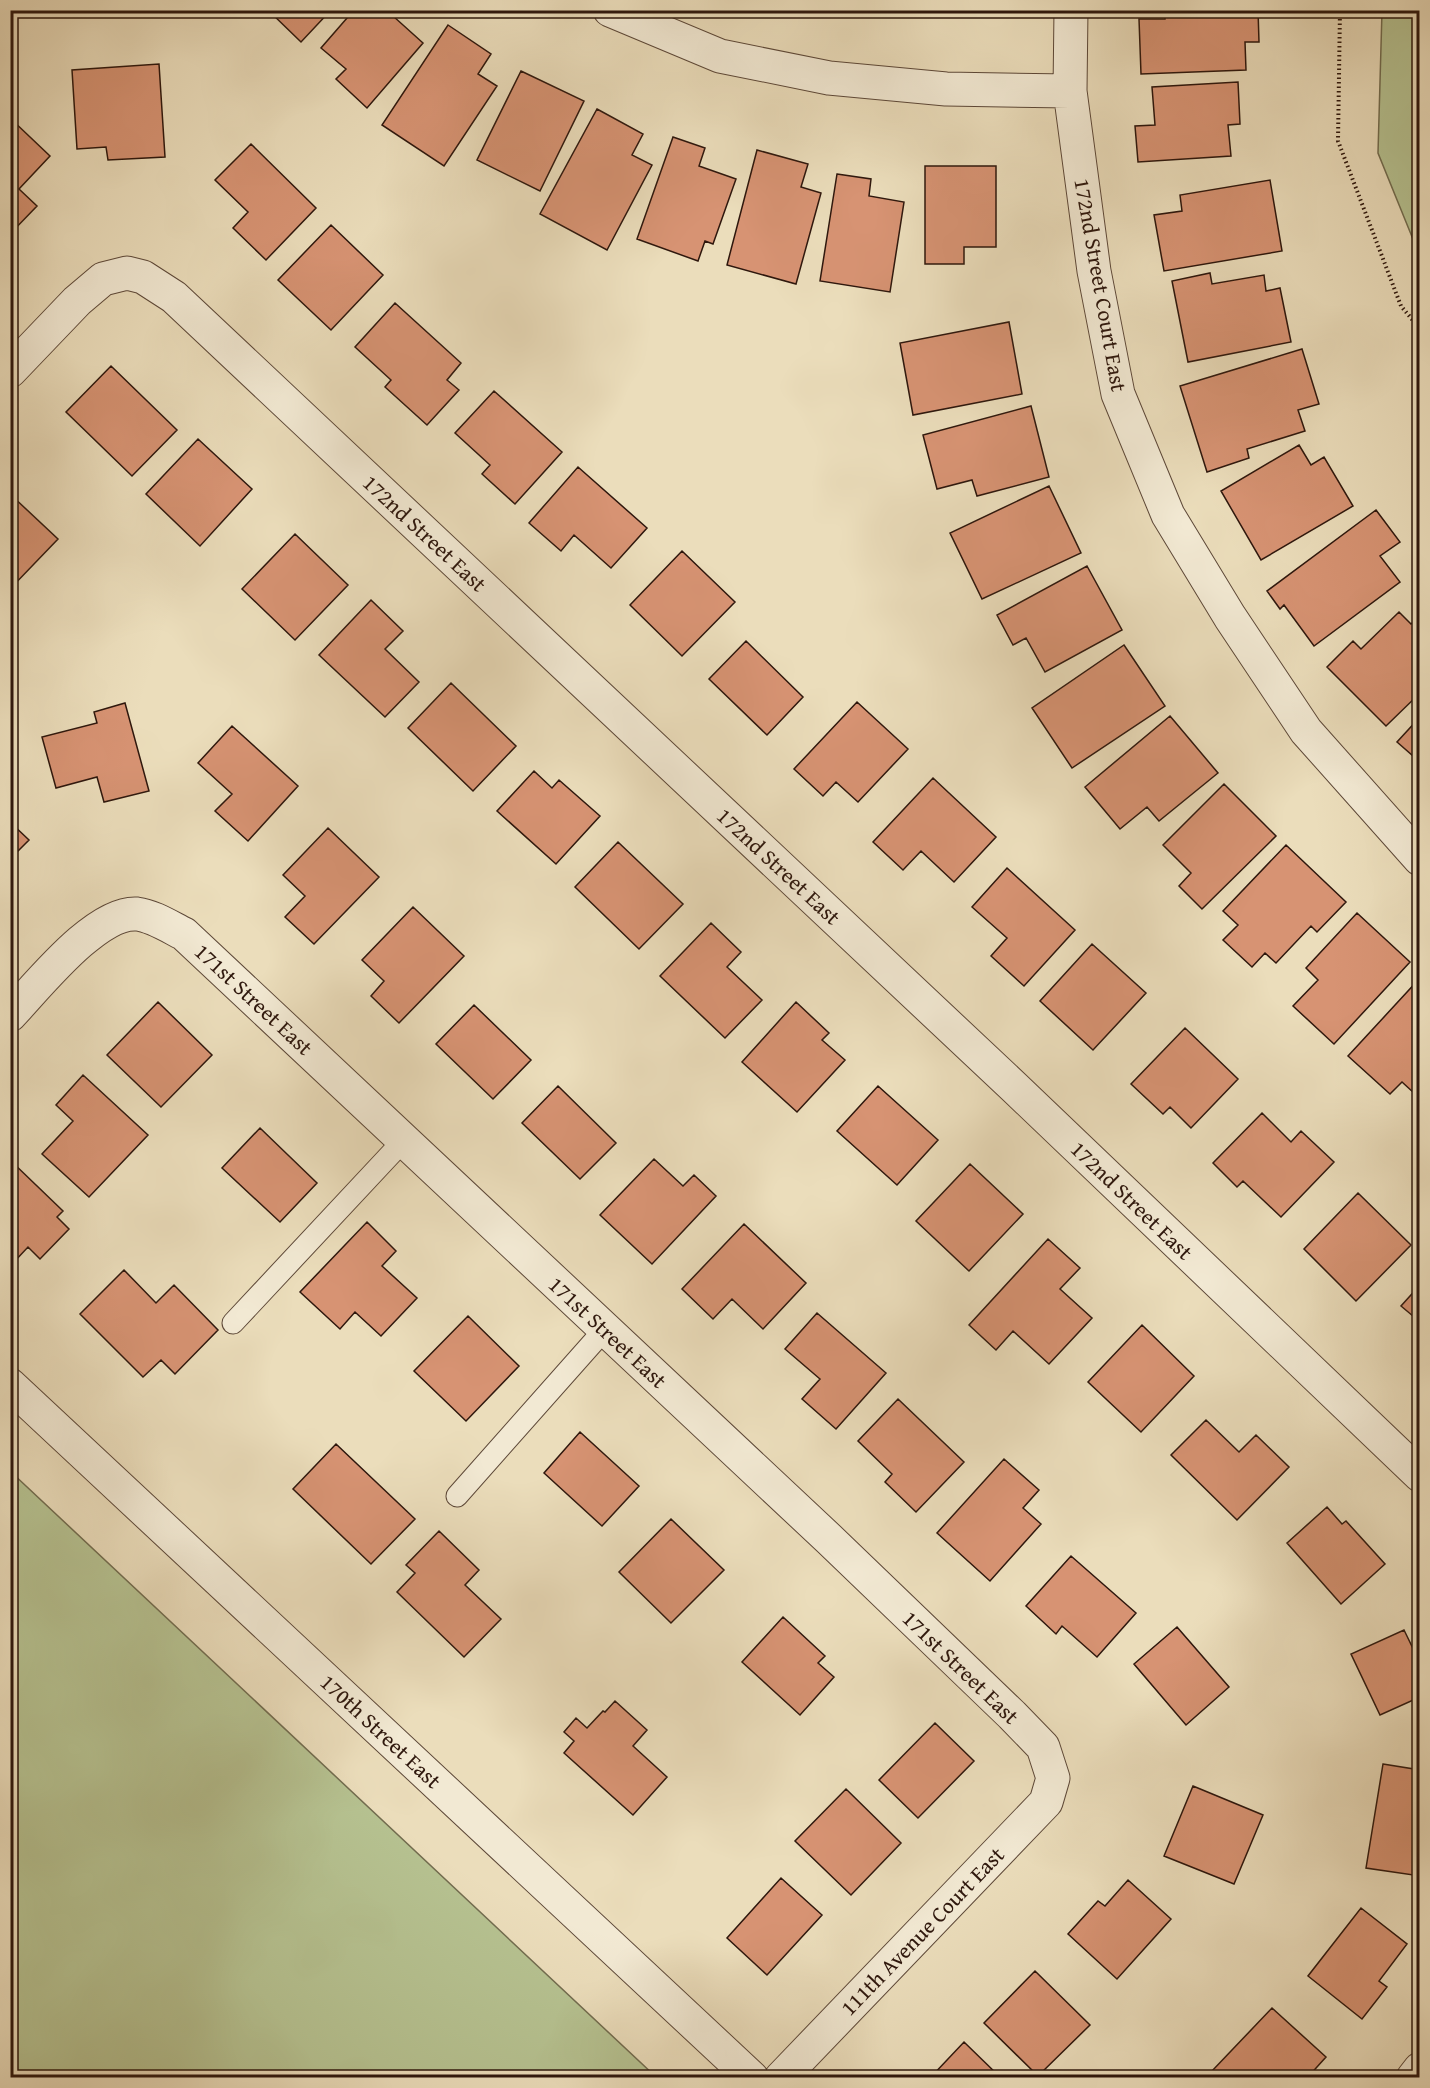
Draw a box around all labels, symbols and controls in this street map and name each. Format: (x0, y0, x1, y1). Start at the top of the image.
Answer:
street label: 172nd Street Court East (1066, 176, 1136, 394)
street label: 172nd Street East (356, 467, 494, 599)
street label: 172nd Street East (710, 800, 848, 932)
street label: 171st Street East (188, 936, 321, 1063)
street label: 172nd Street East (1064, 1133, 1201, 1267)
street label: 171st Street East (542, 1269, 675, 1396)
street label: 171st Street East (895, 1603, 1027, 1731)
street label: 170th Street East (313, 1666, 449, 1796)
street label: 111th Avenue Court East (833, 1839, 1011, 2023)

